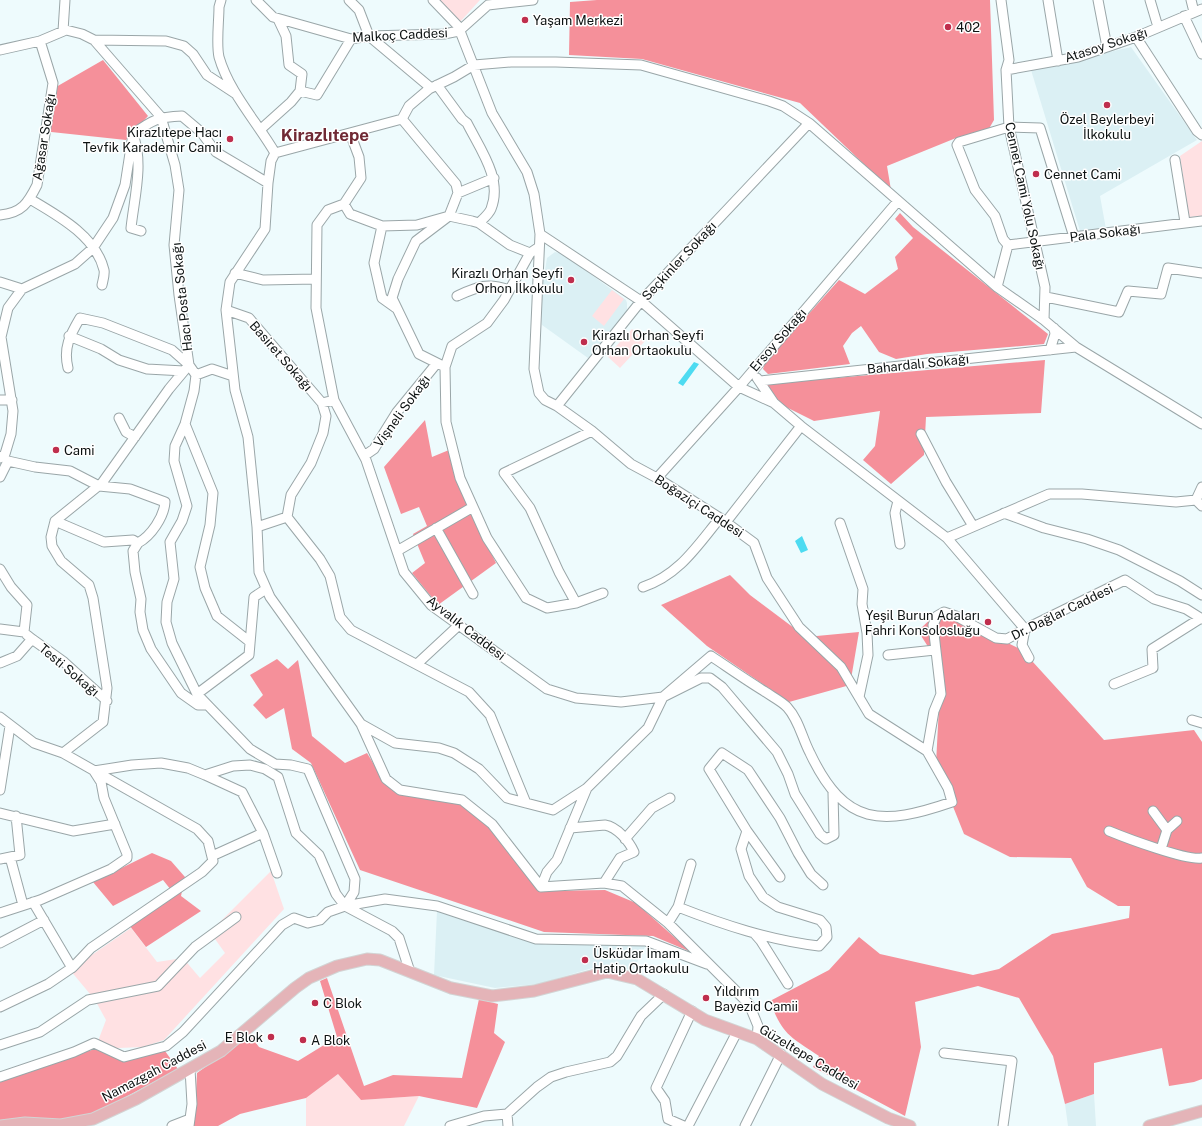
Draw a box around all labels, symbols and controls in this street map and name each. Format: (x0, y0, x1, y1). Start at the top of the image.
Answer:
place label: Yaşam Merkezi (533, 13, 623, 28)
marker: Yaşam Merkezi (520, 15, 530, 25)
place label: 402 (956, 20, 980, 35)
marker: 402 (943, 22, 953, 32)
street label: Malkoç Caddesi (352, 25, 448, 45)
street label: Atasoy Sokağı (1063, 25, 1149, 65)
street label: Ağasar Sokağı (30, 93, 58, 181)
marker: Özel Beylerbeyi İlkokulu (1102, 100, 1112, 110)
place label: Özel Beylerbeyi İlkokulu (1060, 112, 1154, 142)
street label: Cennet Cami Yolu Sokağı (1002, 121, 1048, 271)
place label: Kirazlıtepe Hacı Tevfik Karademir Camii (83, 125, 222, 155)
district label: Kirazlıtepe (281, 125, 369, 145)
marker: Kirazlıtepe Hacı Tevfik Karademir Camii (225, 134, 235, 144)
place label: Cennet Cami (1044, 167, 1121, 182)
marker: Cennet Cami (1031, 169, 1041, 179)
street label: Seçkinler Sokağı (639, 219, 719, 303)
street label: Pala Sokağı (1069, 221, 1141, 245)
street label: Hacı Posta Sokağı (169, 242, 195, 352)
place label: Kirazlı Orhan Seyfi Orhon İlkokulu (451, 266, 563, 296)
marker: Kirazlı Orhan Seyfi Orhon İlkokulu (566, 275, 576, 285)
street label: Ersoy Sokağı (747, 305, 809, 375)
street label: Basiret Sokağı (247, 318, 315, 394)
place label: Kirazlı Orhan Seyfi Orhan Ortaokulu (592, 328, 704, 358)
marker: Kirazlı Orhan Seyfi Orhan Ortaokulu (579, 337, 589, 347)
street label: Bahardalı Sokağı (866, 351, 970, 377)
street label: Vişneli Sokağı (371, 372, 433, 450)
place label: Cami (64, 443, 95, 458)
marker: Cami (51, 445, 61, 455)
street label: Boğaziçi Caddesi (652, 472, 746, 540)
street label: Dr. Dağlar Caddesi (1009, 581, 1115, 643)
street label: Ayvalık Caddesi (424, 593, 508, 663)
place label: Yeşil Burun Adaları Fahri Konsolosluğu (865, 608, 980, 638)
marker: Yeşil Burun Adaları Fahri Konsolosluğu (983, 617, 993, 627)
street label: Testi Sokağı (36, 641, 102, 699)
place label: Üsküdar İmam Hatip Ortaokulu (593, 946, 689, 976)
marker: Üsküdar İmam Hatip Ortaokulu (580, 955, 590, 965)
place label: Yıldırım Bayezid Camii (714, 984, 798, 1014)
marker: Yıldırım Bayezid Camii (701, 993, 711, 1003)
place label: C Blok (323, 996, 362, 1011)
marker: C Blok (310, 998, 320, 1008)
street label: Güzeltepe Caddesi (757, 1021, 861, 1093)
place label: E Blok (225, 1030, 263, 1045)
marker: E Blok (266, 1032, 276, 1042)
place label: A Blok (311, 1033, 350, 1048)
marker: A Blok (298, 1035, 308, 1045)
street label: Namazgah Caddesi (99, 1037, 209, 1105)

